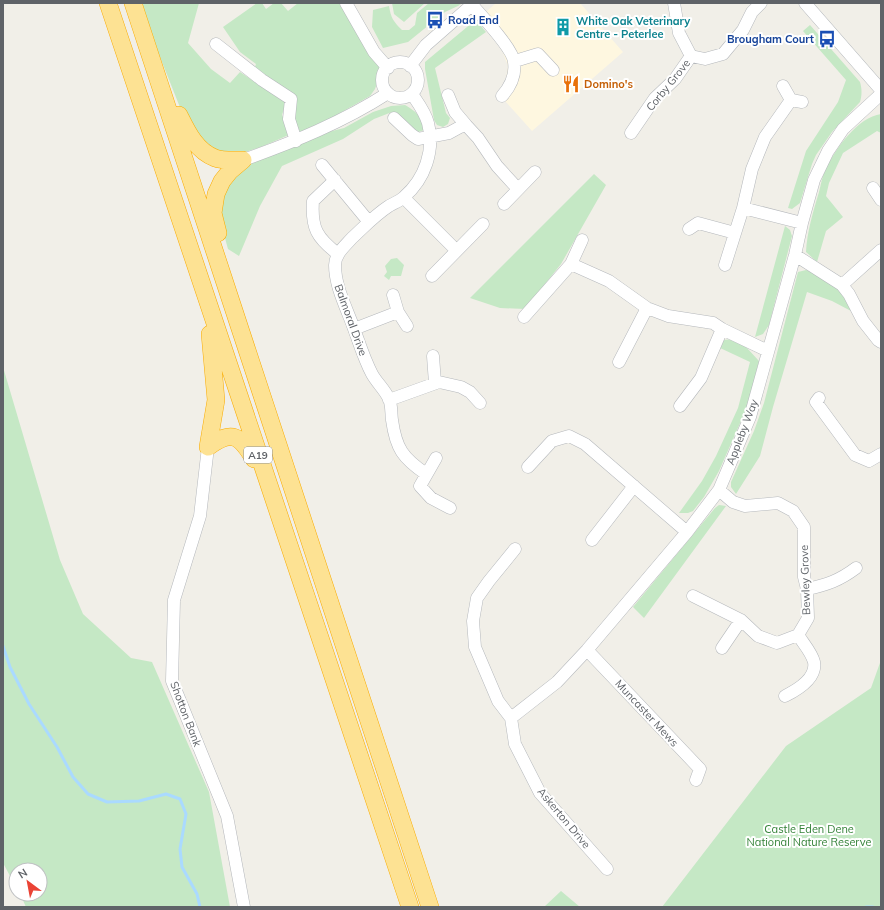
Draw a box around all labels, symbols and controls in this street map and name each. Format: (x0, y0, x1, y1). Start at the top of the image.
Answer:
bus stop icon: Road End (425, 10, 445, 30)
place label: Road End (448, 13, 499, 27)
place label: White Oak Veterinary Centre - Peterlee (576, 14, 690, 41)
building icon: White Oak Veterinary Centre - Peterlee (553, 17, 573, 37)
bus stop icon: Brougham Court (817, 29, 837, 49)
place label: Brougham Court (727, 32, 814, 46)
street label: Corby Grove (643, 56, 693, 114)
restaurant icon: Domino's (561, 74, 581, 94)
place label: Domino's (584, 77, 633, 91)
street label: Balmoral Drive (332, 282, 370, 358)
street label: Appleby Way (723, 397, 761, 467)
road number: A19 (244, 447, 272, 463)
street label: Bewley Grove (797, 545, 813, 615)
street label: Muncaster Mews (612, 677, 682, 749)
street label: Shotton Bank (167, 679, 205, 749)
street label: Askerton Drive (534, 785, 594, 851)
park label: Castle Eden Dene National Nature Reserve (747, 822, 871, 849)
north arrow (8, 862, 48, 902)
text: N (15, 865, 30, 882)

